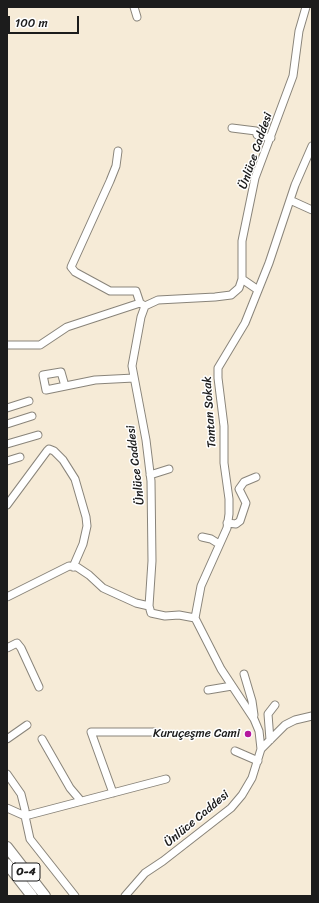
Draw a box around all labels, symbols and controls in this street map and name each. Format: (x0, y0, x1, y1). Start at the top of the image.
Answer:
scale bar (10, 8, 81, 34)
text: 100 m (15, 12, 48, 34)
street label: Ünlüce Caddesi (236, 111, 276, 191)
street label: Tantan Sokak (200, 376, 220, 448)
street label: Ünlüce Caddesi (124, 424, 148, 506)
place label: Kuruçeşme Cami (153, 727, 240, 741)
marker: Kuruçeşme Cami (243, 729, 253, 739)
street label: Ünlüce Caddesi (162, 788, 232, 850)
road number: O-4 (12, 863, 40, 881)

